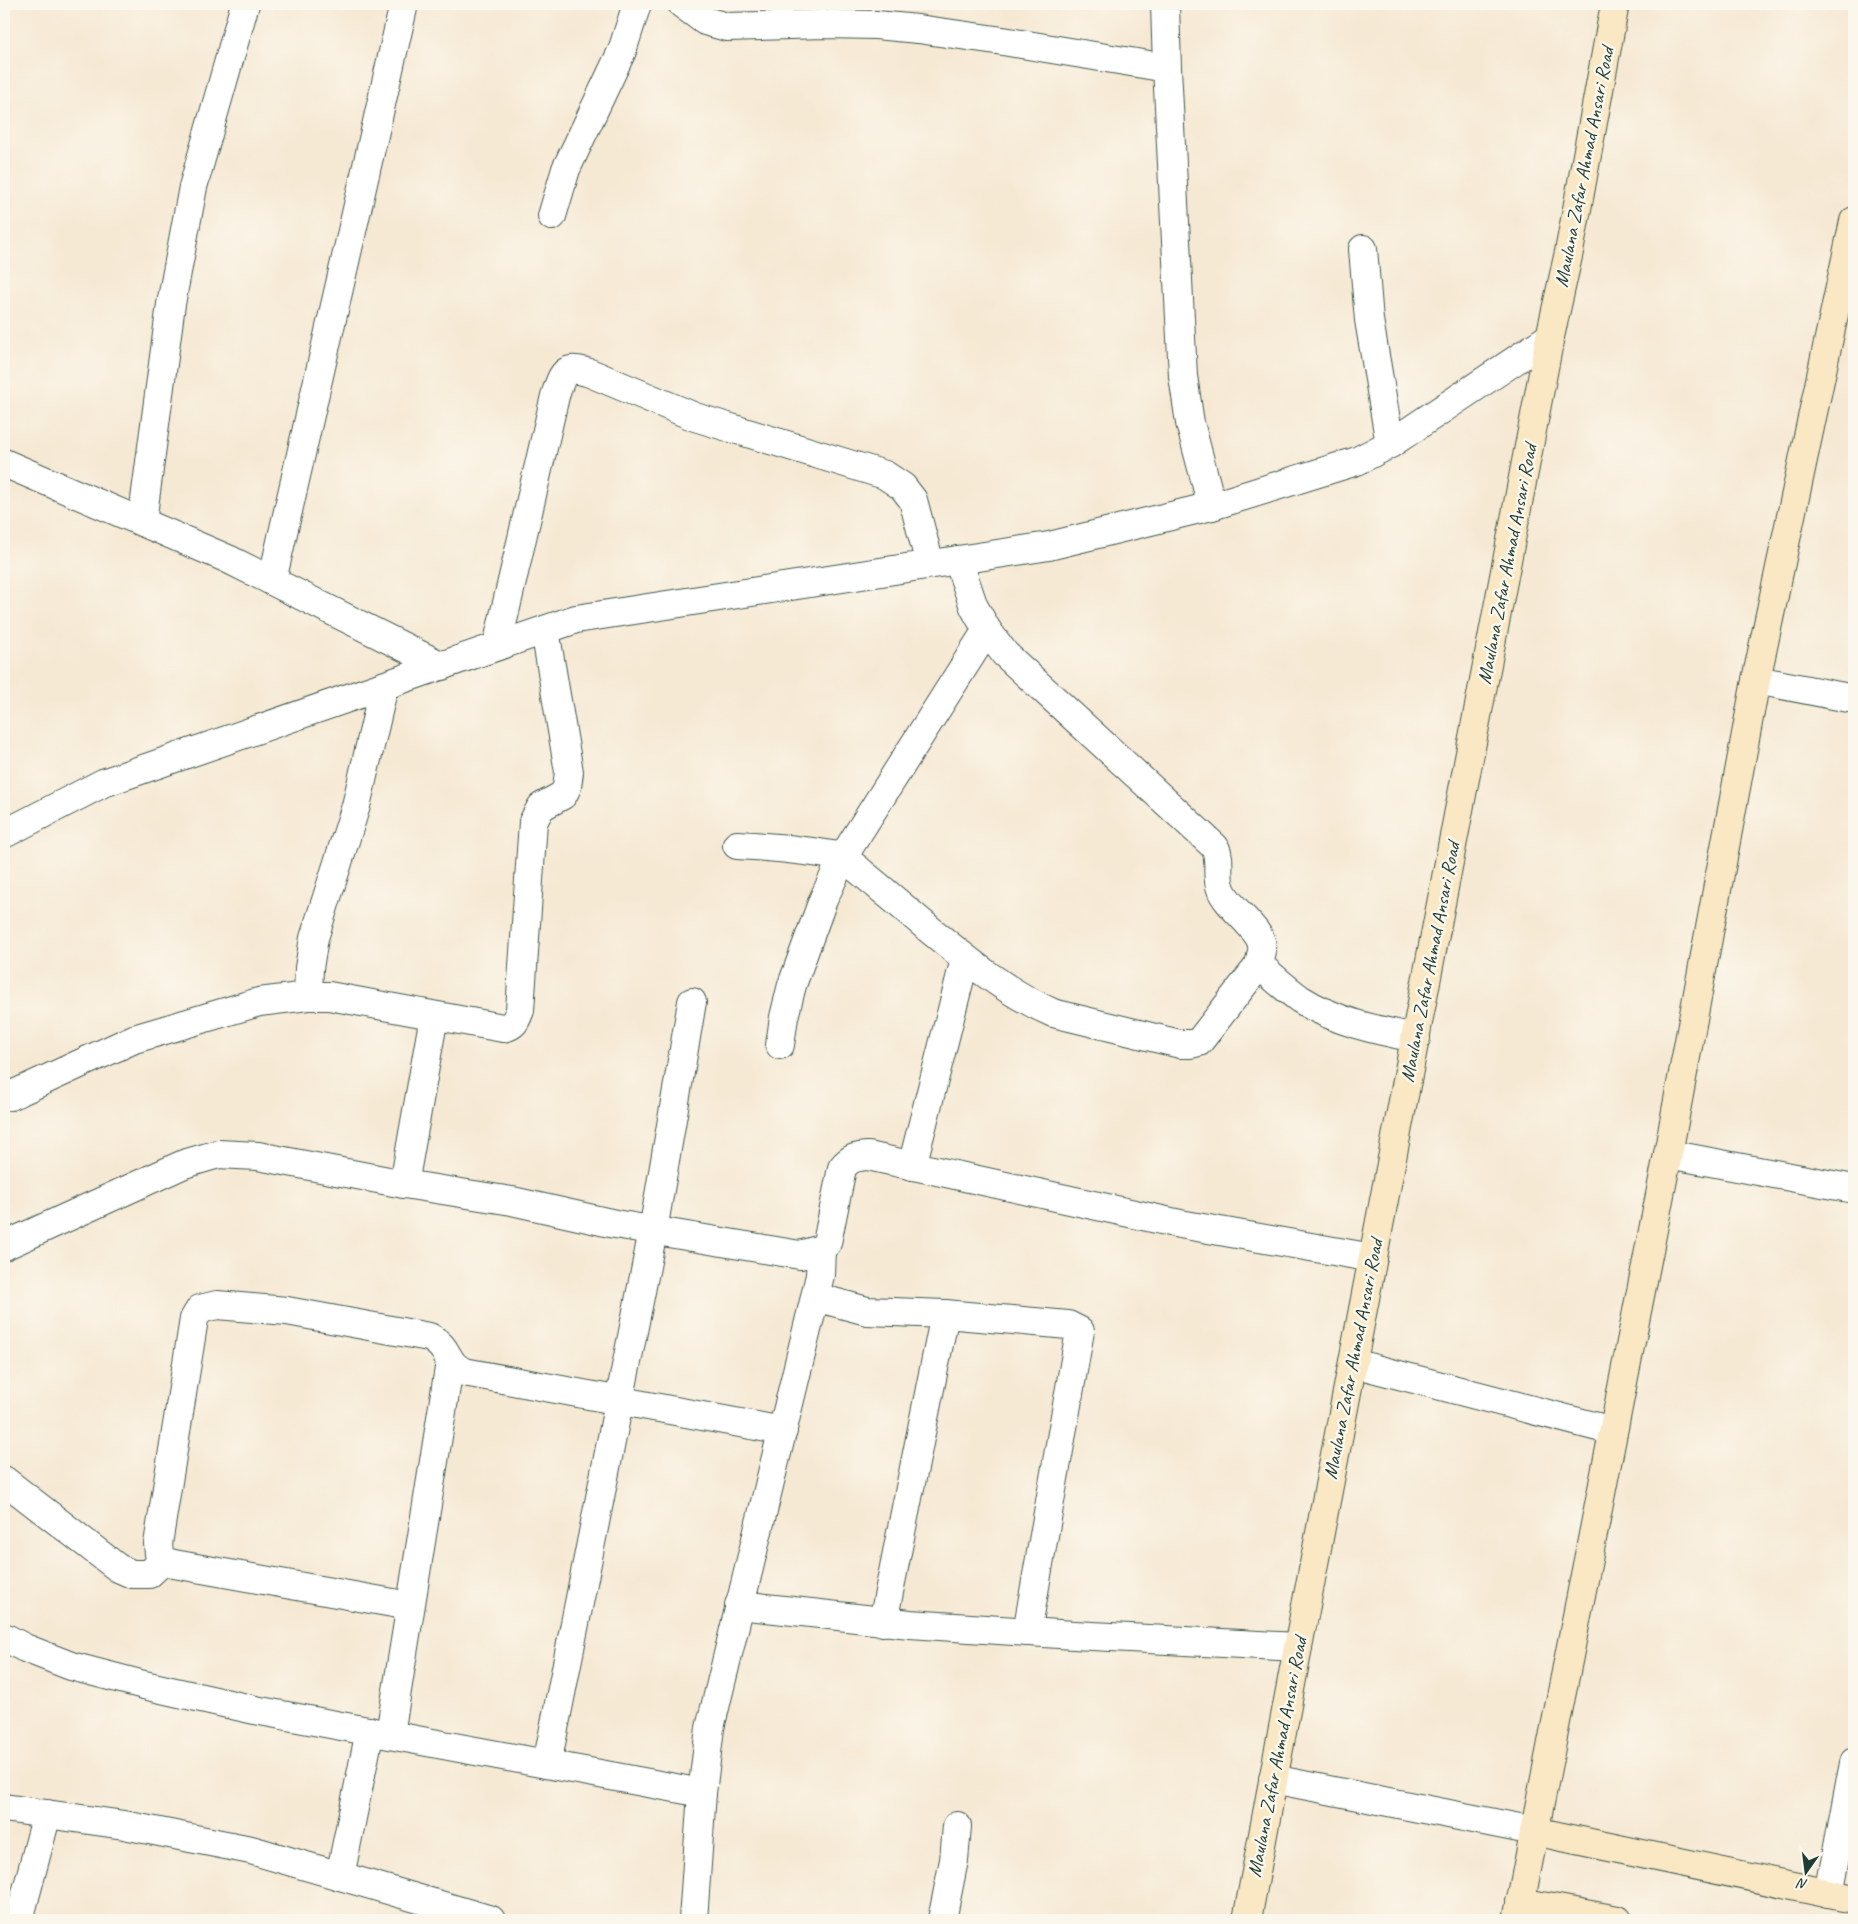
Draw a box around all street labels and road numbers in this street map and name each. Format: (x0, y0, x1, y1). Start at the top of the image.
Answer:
street label: Maulana Zafar Ahmad Ansari Road (1548, 42, 1620, 289)
street label: Maulana Zafar Ahmad Ansari Road (1471, 439, 1543, 686)
street label: Maulana Zafar Ahmad Ansari Road (1394, 837, 1466, 1084)
street label: Maulana Zafar Ahmad Ansari Road (1317, 1234, 1389, 1481)
street label: Maulana Zafar Ahmad Ansari Road (1241, 1632, 1313, 1879)

